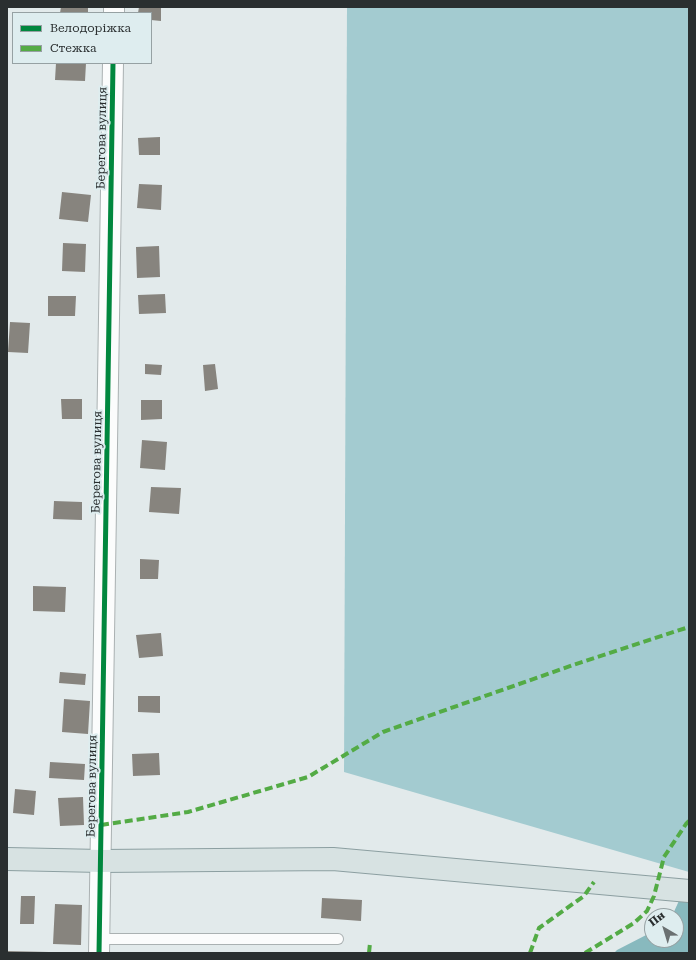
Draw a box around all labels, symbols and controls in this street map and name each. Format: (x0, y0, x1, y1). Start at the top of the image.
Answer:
legend (12, 12, 152, 64)
text: Велодоріжка (50, 21, 131, 35)
text: Стежка (50, 41, 96, 55)
street label: Берегова вулиця (94, 87, 110, 189)
street label: Берегова вулиця (89, 411, 105, 513)
street label: Берегова вулиця (84, 735, 100, 837)
north arrow (644, 908, 684, 948)
text: Пн (646, 909, 667, 929)

